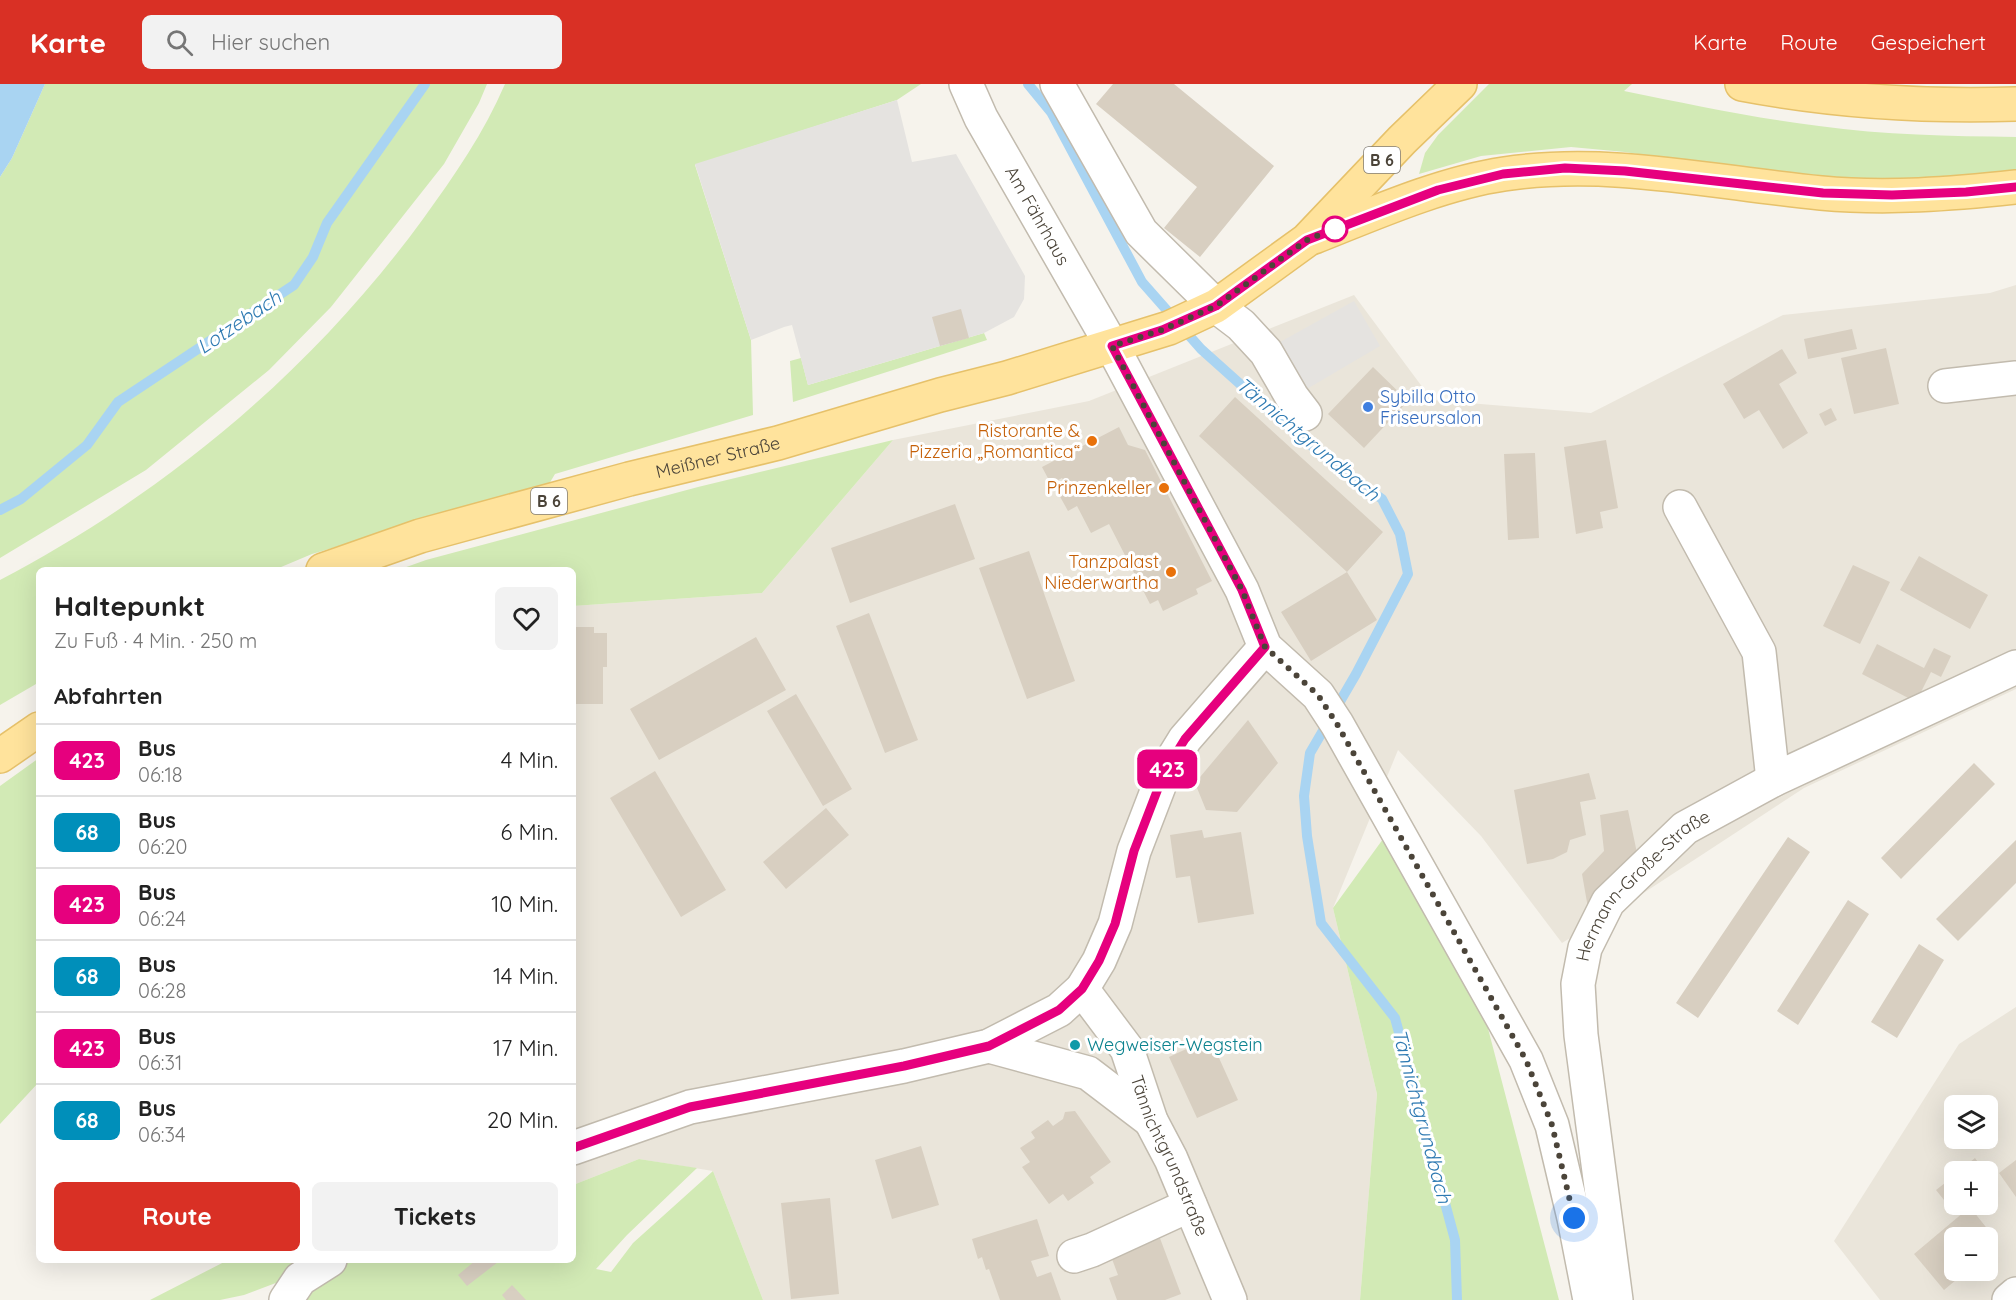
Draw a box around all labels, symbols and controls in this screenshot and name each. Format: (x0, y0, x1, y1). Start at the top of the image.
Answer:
search box (142, 15, 562, 69)
text: Karte (30, 25, 106, 60)
icon: search (163, 26, 196, 59)
text: Hier suchen (211, 28, 330, 56)
text: Karte (1693, 29, 1747, 55)
text: Route (1780, 29, 1838, 55)
text: Gespeichert (1871, 29, 1986, 55)
road number: B 6 (1364, 147, 1400, 173)
street label: Am Fährhaus (1000, 162, 1075, 269)
unlabelled marker (1322, 216, 1348, 242)
water label: Lotzebach (192, 284, 286, 359)
water label: Tännichtgrundbach (1232, 371, 1385, 506)
place label: Sybilla Otto Friseursalon (1380, 385, 1481, 429)
marker: Sybilla Otto Friseursalon (1361, 400, 1375, 414)
place label: Ristorante & Pizzeria „Romantica“ (909, 419, 1080, 463)
street label: Meißner Straße (653, 431, 782, 483)
marker: Ristorante & Pizzeria „Romantica“ (1085, 434, 1099, 448)
place label: Prinzenkeller (1046, 476, 1152, 499)
marker: Prinzenkeller (1157, 481, 1171, 495)
road number: B 6 (531, 488, 567, 514)
place label: Tanzpalast Niederwartha (1044, 550, 1159, 594)
marker: Tanzpalast Niederwartha (1164, 565, 1178, 579)
button: heart (495, 587, 558, 650)
text: Haltepunkt (54, 588, 205, 623)
text: Zu Fuß · 4 Min. · 250 m (54, 628, 257, 653)
text: Abfahrten (54, 682, 163, 710)
text: Bus (138, 734, 176, 762)
text: 4 Min. (501, 746, 558, 774)
text: 423 (69, 747, 105, 773)
line badge: 423 (1132, 750, 1202, 788)
text: 423 (1149, 756, 1185, 782)
text: 06:18 (138, 762, 183, 787)
street label: Hermann-Große-Straße (1571, 805, 1714, 963)
text: Bus (138, 806, 176, 834)
text: 6 Min. (501, 818, 558, 846)
text: 68 (75, 819, 99, 845)
text: 06:20 (138, 834, 187, 859)
text: Bus (138, 878, 176, 906)
text: 10 Min. (491, 890, 558, 918)
text: 423 (69, 891, 105, 917)
text: 06:24 (138, 906, 186, 931)
text: Bus (138, 950, 176, 978)
text: 14 Min. (493, 962, 558, 990)
text: 68 (75, 963, 99, 989)
text: 06:28 (138, 978, 186, 1003)
text: Bus (138, 1022, 176, 1050)
water label: Tännichtgrundbach (1387, 1026, 1458, 1206)
place label: Wegweiser-Wegstein (1087, 1033, 1263, 1056)
text: 17 Min. (493, 1034, 558, 1062)
text: 423 (69, 1035, 105, 1061)
marker: Wegweiser-Wegstein (1068, 1038, 1082, 1052)
text: 06:31 (138, 1050, 182, 1075)
street label: Tännichtgrundstraße (1126, 1072, 1214, 1240)
text: Bus (138, 1094, 176, 1122)
map controls (1944, 1095, 1998, 1281)
button: layers (1944, 1095, 1998, 1149)
text: 20 Min. (487, 1106, 558, 1134)
text: 68 (75, 1107, 99, 1133)
text: 06:34 (138, 1122, 185, 1147)
button: + (1944, 1161, 1998, 1215)
button: Route (54, 1182, 300, 1251)
button: Tickets (312, 1182, 558, 1251)
your location (1559, 1203, 1589, 1233)
button: − (1944, 1227, 1998, 1281)

